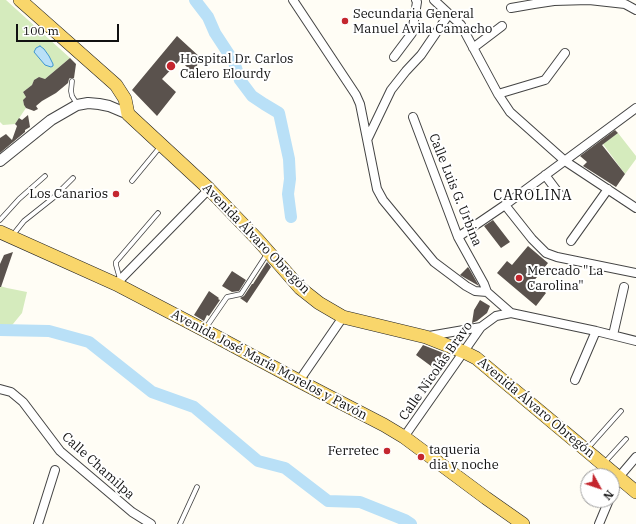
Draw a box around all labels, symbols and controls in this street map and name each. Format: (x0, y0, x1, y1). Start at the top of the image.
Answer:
place label: Secundaria General Manuel Avila Camacho (353, 6, 492, 37)
scale bar (18, 16, 121, 42)
marker: Secundaria General Manuel Avila Camacho (340, 16, 350, 26)
text: 100 m (23, 23, 59, 38)
place label: Hospital Dr. Carlos Calero Elourdy (180, 51, 293, 82)
marker: Hospital Dr. Carlos Calero Elourdy (165, 60, 177, 72)
street label: Calle Luis G. Urbina (425, 131, 485, 249)
street label: Avenida Álvaro Obregón (199, 180, 313, 298)
place label: Los Canarios (29, 186, 108, 202)
district label: CAROLINA (493, 188, 573, 204)
marker: Los Canarios (111, 189, 121, 199)
place label: Mercado "La Carolina" (527, 263, 603, 294)
marker: Mercado "La Carolina" (514, 273, 524, 283)
street label: Avenida José María Morelos y Pavón (168, 306, 370, 424)
street label: Calle Nicolás Bravo (396, 319, 476, 423)
street label: Avenida Álvaro Obregón (474, 354, 598, 462)
street label: Calle Chamilpa (58, 429, 138, 503)
place label: taqueria dia y noche (429, 442, 499, 473)
place label: Ferretec (328, 443, 379, 459)
marker: Ferretec (382, 446, 392, 456)
marker: taqueria dia y noche (416, 452, 426, 462)
north arrow (580, 468, 620, 508)
text: N (600, 487, 617, 503)

